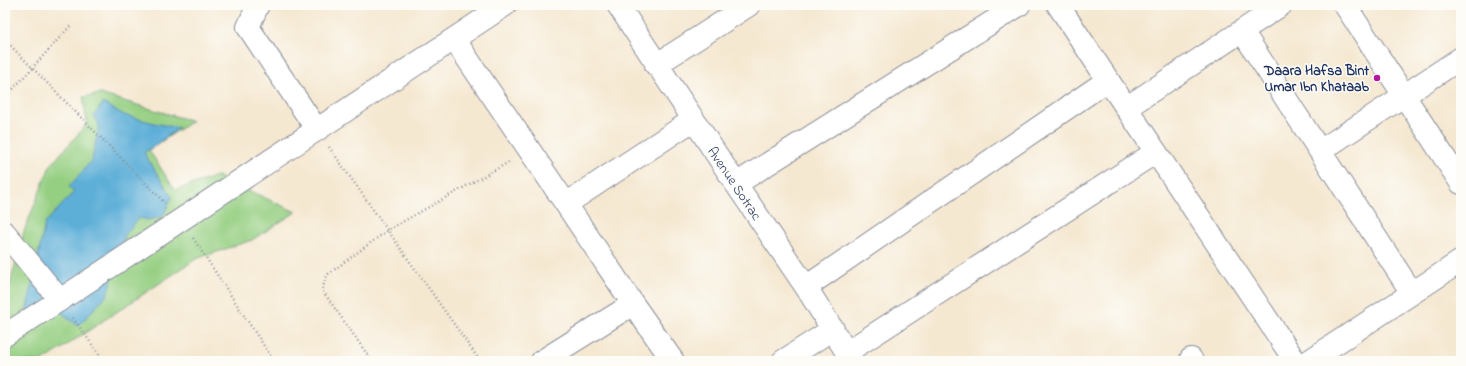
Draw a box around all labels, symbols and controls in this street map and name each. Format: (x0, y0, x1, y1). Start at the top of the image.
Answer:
place label: Daara Hafsa Bint Umar Ibn Khataab (1263, 61, 1370, 98)
marker: Daara Hafsa Bint Umar Ibn Khataab (1372, 73, 1382, 83)
street label: Avenue Sotrac (701, 143, 767, 225)

